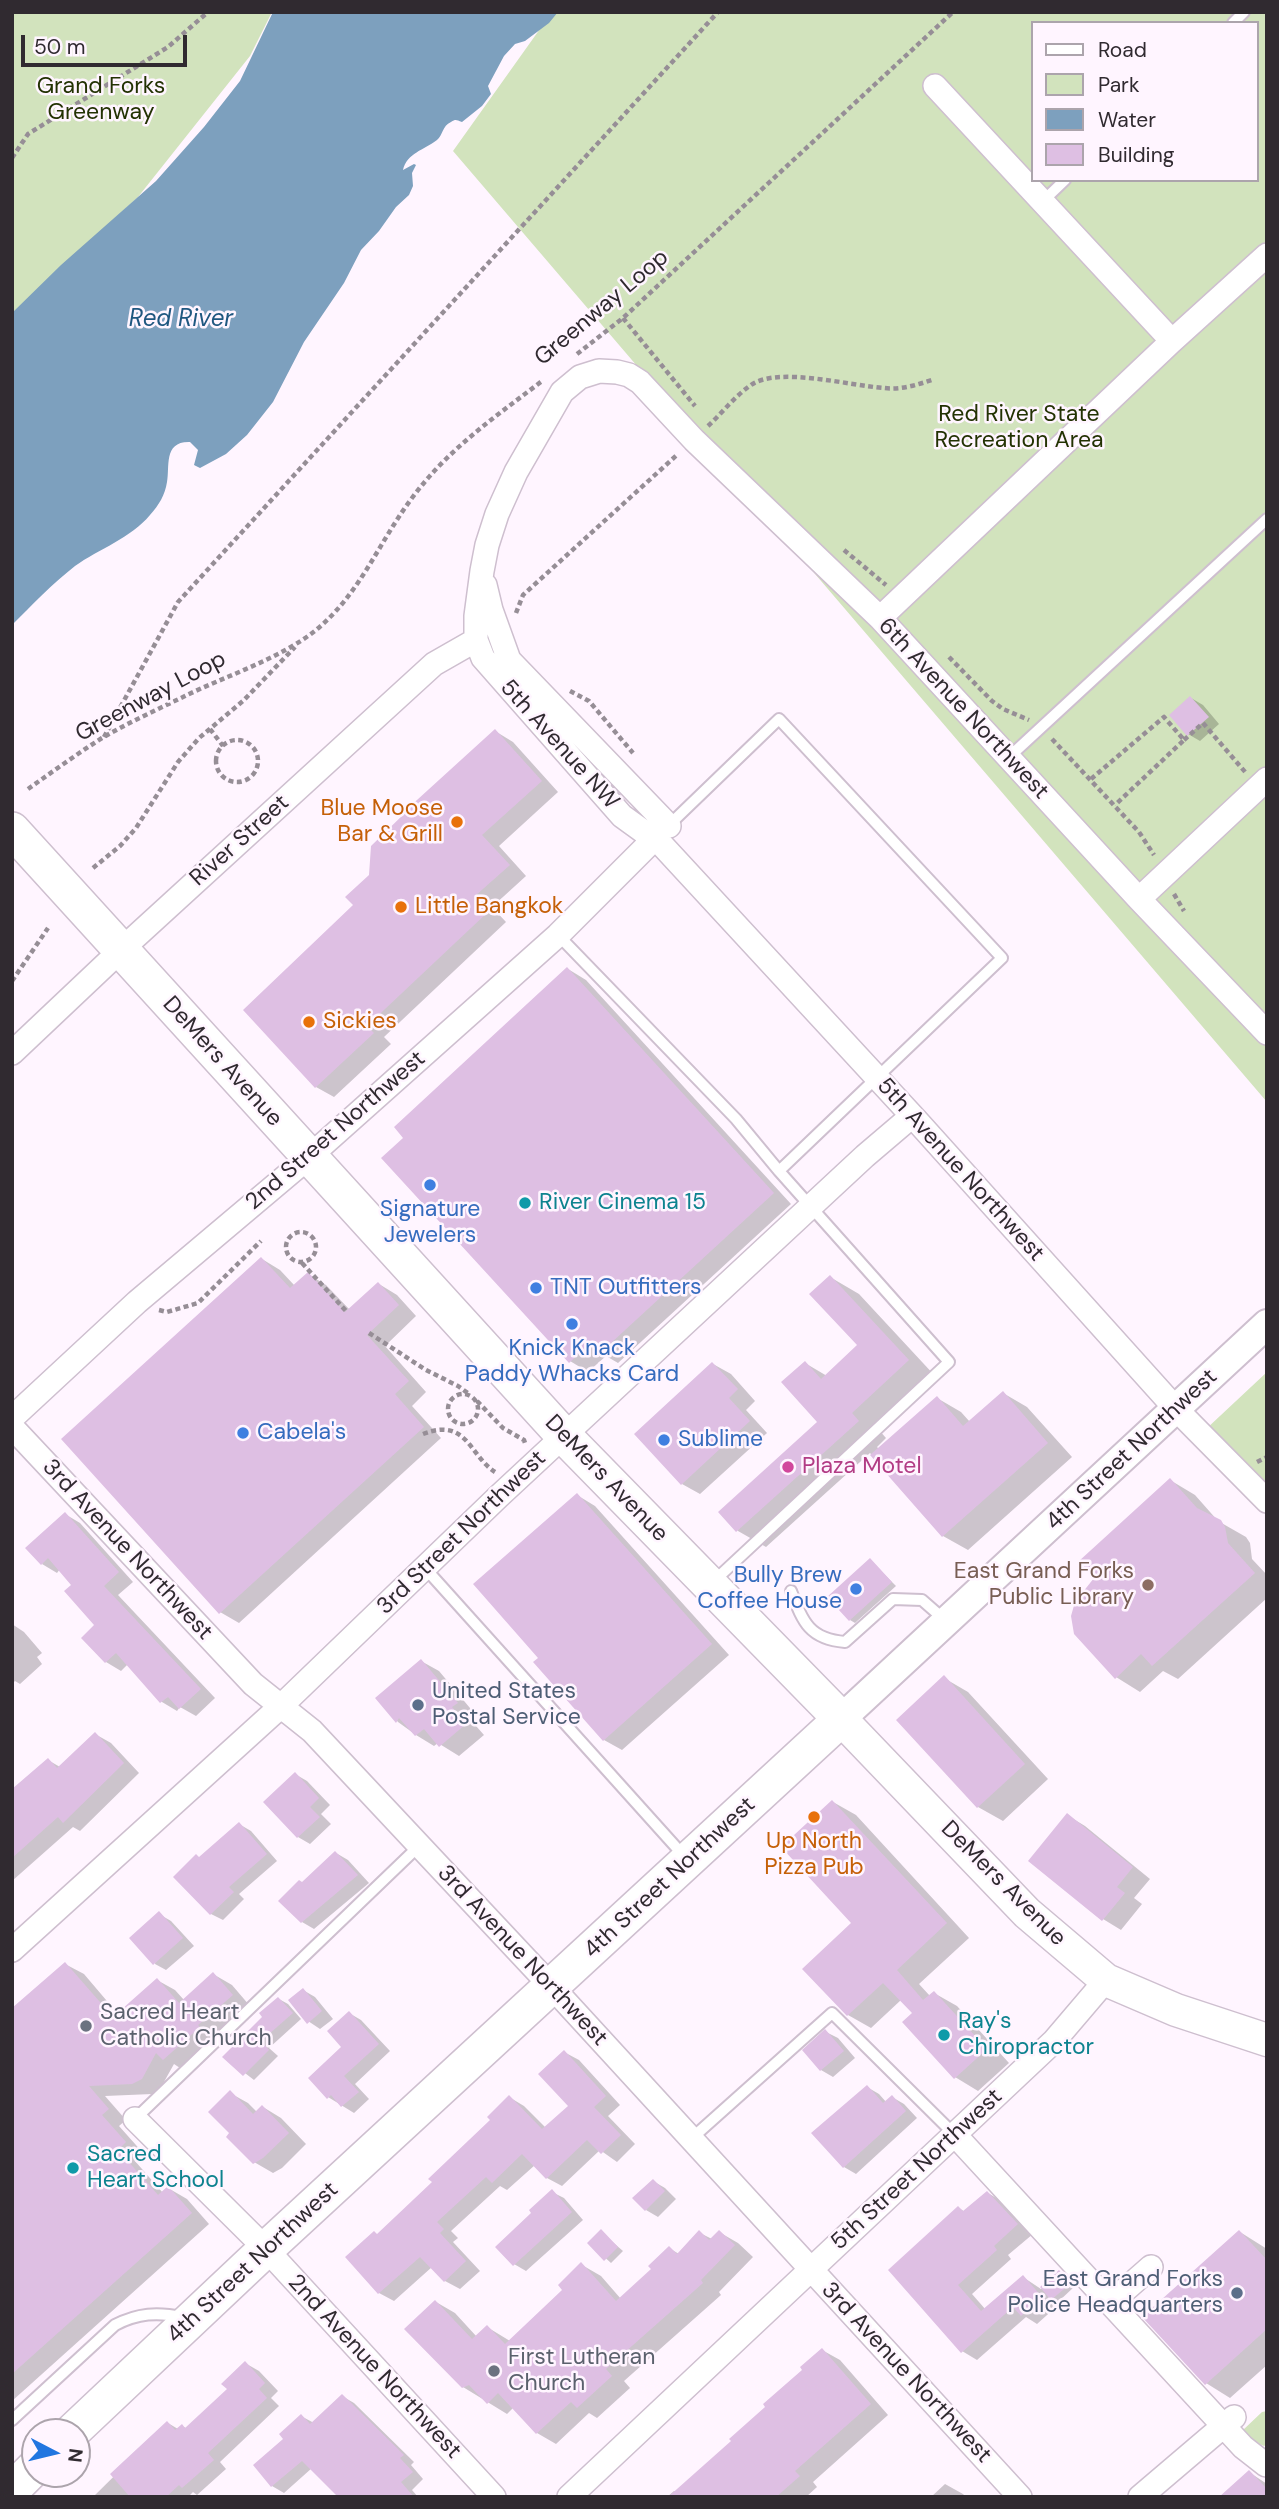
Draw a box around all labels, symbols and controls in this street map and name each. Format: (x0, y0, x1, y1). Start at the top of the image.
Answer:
scale bar (24, 21, 191, 65)
legend (1030, 21, 1258, 182)
text: 50 m (34, 33, 85, 61)
text: Road (1098, 36, 1147, 64)
text: Park (1098, 71, 1139, 99)
park label: Grand Forks Greenway (37, 73, 165, 127)
text: Water (1098, 106, 1156, 134)
text: Building (1098, 141, 1174, 169)
street label: Greenway Loop (529, 244, 675, 372)
water label: Red River (129, 306, 233, 334)
park label: Red River State Recreation Area (935, 401, 1103, 455)
street label: 6th Avenue Northwest (872, 613, 1054, 805)
street label: Greenway Loop (71, 646, 231, 748)
street label: 5th Avenue NW (494, 675, 624, 815)
street label: River Street (185, 789, 295, 893)
place label: Blue Moose Bar & Grill (320, 795, 443, 849)
marker: Blue Moose Bar & Grill (449, 814, 465, 830)
place label: Little Bangkok (415, 893, 563, 921)
marker: Little Bangkok (393, 899, 409, 915)
street label: DeMers Avenue (156, 991, 288, 1133)
place label: Sickies (323, 1008, 397, 1036)
marker: Sickies (301, 1014, 317, 1030)
street label: 2nd Street Northwest (241, 1046, 431, 1216)
street label: 5th Avenue Northwest (870, 1073, 1050, 1267)
marker: Signature Jewelers (422, 1177, 438, 1193)
place label: River Cinema 15 (539, 1189, 706, 1217)
marker: River Cinema 15 (517, 1195, 533, 1211)
place label: Signature Jewelers (380, 1196, 480, 1250)
place label: TNT Outfitters (550, 1274, 702, 1302)
marker: TNT Outfitters (528, 1280, 544, 1296)
marker: Knick Knack Paddy Whacks Card (564, 1316, 580, 1332)
place label: Knick Knack Paddy Whacks Card (465, 1335, 679, 1389)
street label: 4th Street Northwest (1041, 1363, 1223, 1537)
street label: DeMers Avenue (539, 1410, 673, 1548)
place label: Cabela's (257, 1419, 346, 1447)
marker: Cabela's (235, 1425, 251, 1441)
place label: Sublime (678, 1426, 763, 1454)
marker: Sublime (656, 1432, 672, 1448)
street label: 3rd Street Northwest (372, 1445, 552, 1621)
place label: Plaza Motel (802, 1453, 922, 1481)
street label: 3rd Avenue Northwest (36, 1454, 218, 1646)
marker: Plaza Motel (780, 1459, 796, 1475)
place label: East Grand Forks Public Library (954, 1558, 1134, 1612)
place label: Bully Brew Coffee House (697, 1562, 842, 1616)
marker: East Grand Forks Public Library (1140, 1577, 1156, 1593)
marker: Bully Brew Coffee House (848, 1581, 864, 1597)
place label: United States Postal Service (432, 1678, 581, 1732)
marker: United States Postal Service (410, 1697, 426, 1713)
street label: 4th Street Northwest (579, 1791, 761, 1965)
marker: Up North Pizza Pub (806, 1809, 822, 1825)
street label: DeMers Avenue (935, 1816, 1071, 1952)
place label: Up North Pizza Pub (764, 1828, 864, 1882)
street label: 3rd Avenue Northwest (431, 1860, 613, 2052)
place label: Sacred Heart Catholic Church (100, 1999, 272, 2053)
place label: Ray's Chiropractor (958, 2008, 1094, 2062)
marker: Sacred Heart Catholic Church (78, 2018, 94, 2034)
marker: Ray's Chiropractor (936, 2027, 952, 2043)
street label: 5th Street Northwest (826, 2083, 1008, 2257)
place label: Sacred Heart School (87, 2141, 224, 2195)
marker: Sacred Heart School (65, 2160, 81, 2176)
street label: 4th Street Northwest (162, 2176, 344, 2350)
place label: East Grand Forks Police Headquarters (1008, 2266, 1223, 2320)
street label: 2nd Avenue Northwest (281, 2269, 467, 2465)
street label: 3rd Avenue Northwest (815, 2277, 997, 2469)
marker: East Grand Forks Police Headquarters (1229, 2285, 1245, 2301)
place label: First Lutheran Church (508, 2344, 655, 2398)
marker: First Lutheran Church (486, 2363, 502, 2379)
north arrow (21, 2418, 91, 2488)
text: N (62, 2447, 89, 2464)

